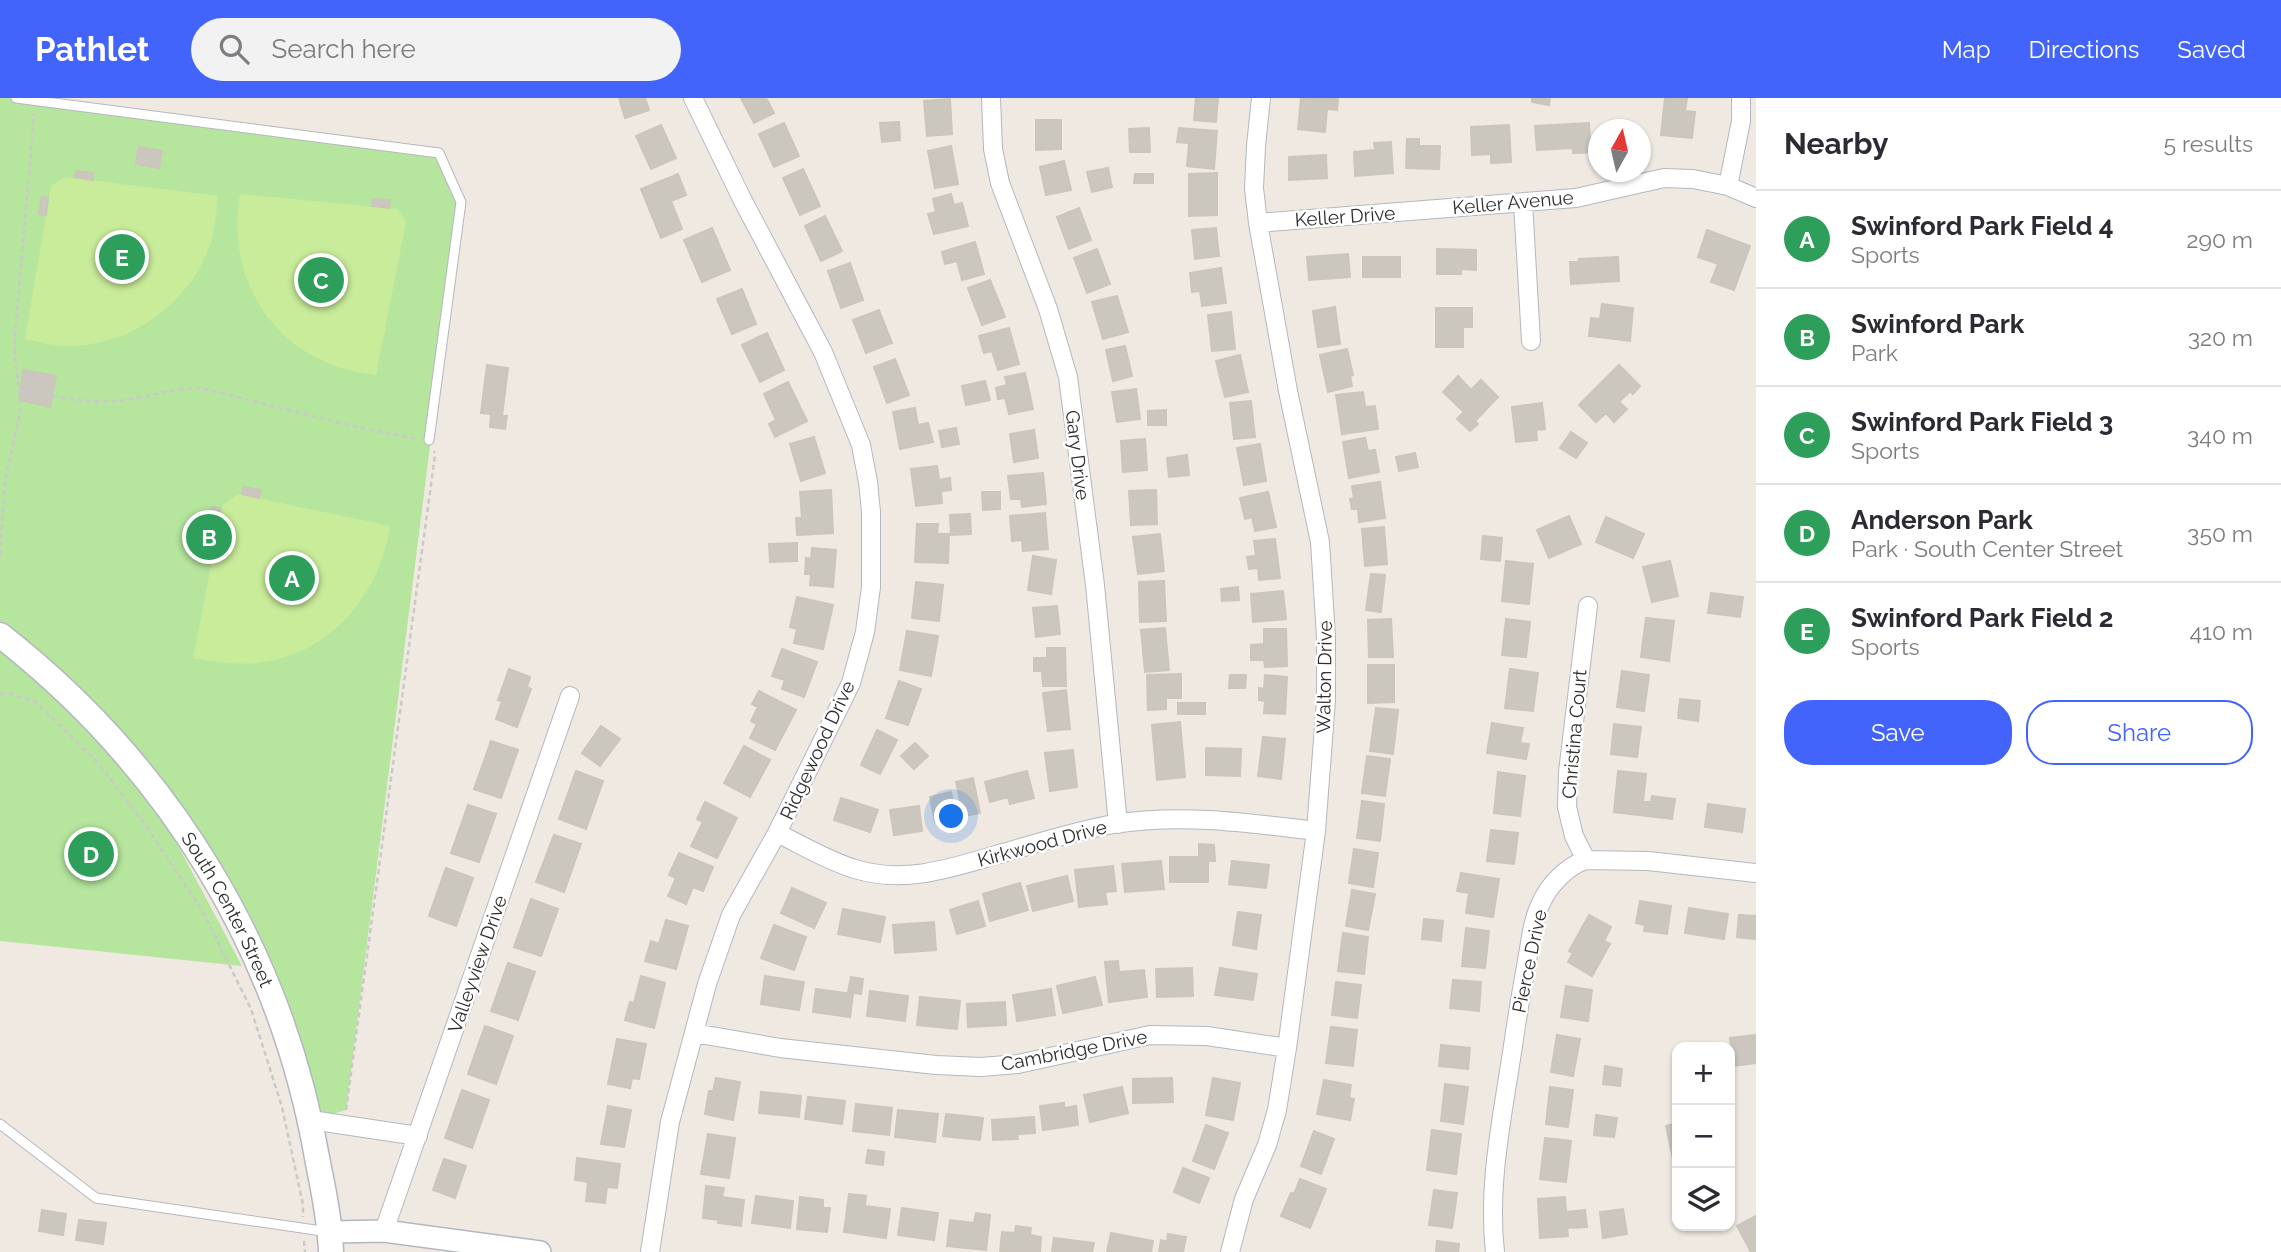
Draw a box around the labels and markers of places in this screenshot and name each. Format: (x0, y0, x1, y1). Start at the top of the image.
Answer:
pin: E (99, 231, 145, 283)
pin: C (298, 254, 344, 306)
pin: B (186, 511, 232, 563)
pin: A (269, 552, 315, 604)
pin: D (68, 828, 114, 880)

